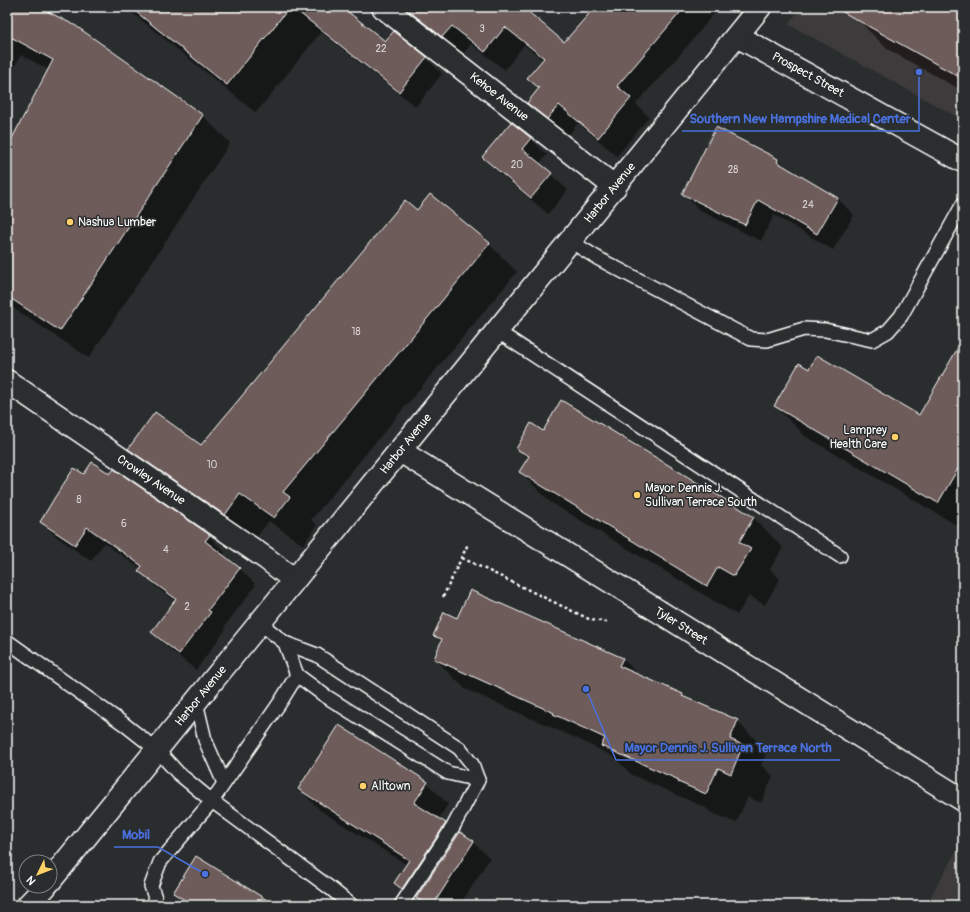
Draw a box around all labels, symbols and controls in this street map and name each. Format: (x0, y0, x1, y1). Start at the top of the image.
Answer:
house number: 3 (479, 23, 485, 35)
house number: 22 (375, 43, 387, 55)
street label: Prospect Street (769, 49, 847, 101)
street label: Kehoe Avenue (467, 69, 532, 125)
callout: Southern New Hampshire Medical Center (682, 106, 919, 131)
text: Southern New Hampshire Medical Center (689, 111, 911, 127)
house number: 20 (511, 159, 523, 171)
street label: Harbor Avenue (581, 160, 639, 226)
house number: 28 (728, 164, 738, 176)
house number: 24 (802, 199, 814, 211)
place label: Nashua Lumber (78, 215, 157, 230)
marker: Nashua Lumber (65, 217, 75, 227)
house number: 18 (352, 326, 360, 338)
street label: Harbor Avenue (377, 411, 435, 477)
place label: Lamprey Health Care (830, 423, 887, 452)
marker: Lamprey Health Care (890, 432, 900, 442)
street label: Crowley Avenue (114, 452, 188, 508)
house number: 10 (207, 459, 218, 471)
place label: Mayor Dennis J. Sullivan Terrace South (645, 481, 757, 510)
marker: Mayor Dennis J. Sullivan Terrace South (632, 490, 642, 500)
house number: 8 (76, 494, 82, 506)
house number: 6 (121, 518, 127, 530)
house number: 4 (163, 544, 169, 556)
house number: 2 (184, 601, 190, 613)
street label: Tyler Street (652, 604, 710, 648)
street label: Harbor Avenue (172, 663, 230, 729)
callout: Mayor Dennis J. Sullivan Terrace North (616, 735, 840, 760)
text: Mayor Dennis J. Sullivan Terrace North (624, 740, 832, 756)
place label: Alltown (371, 779, 411, 794)
marker: Alltown (358, 781, 368, 791)
callout: Mobil (114, 822, 158, 847)
text: Mobil (122, 827, 150, 843)
north arrow (18, 854, 58, 894)
text: N (23, 873, 38, 888)

